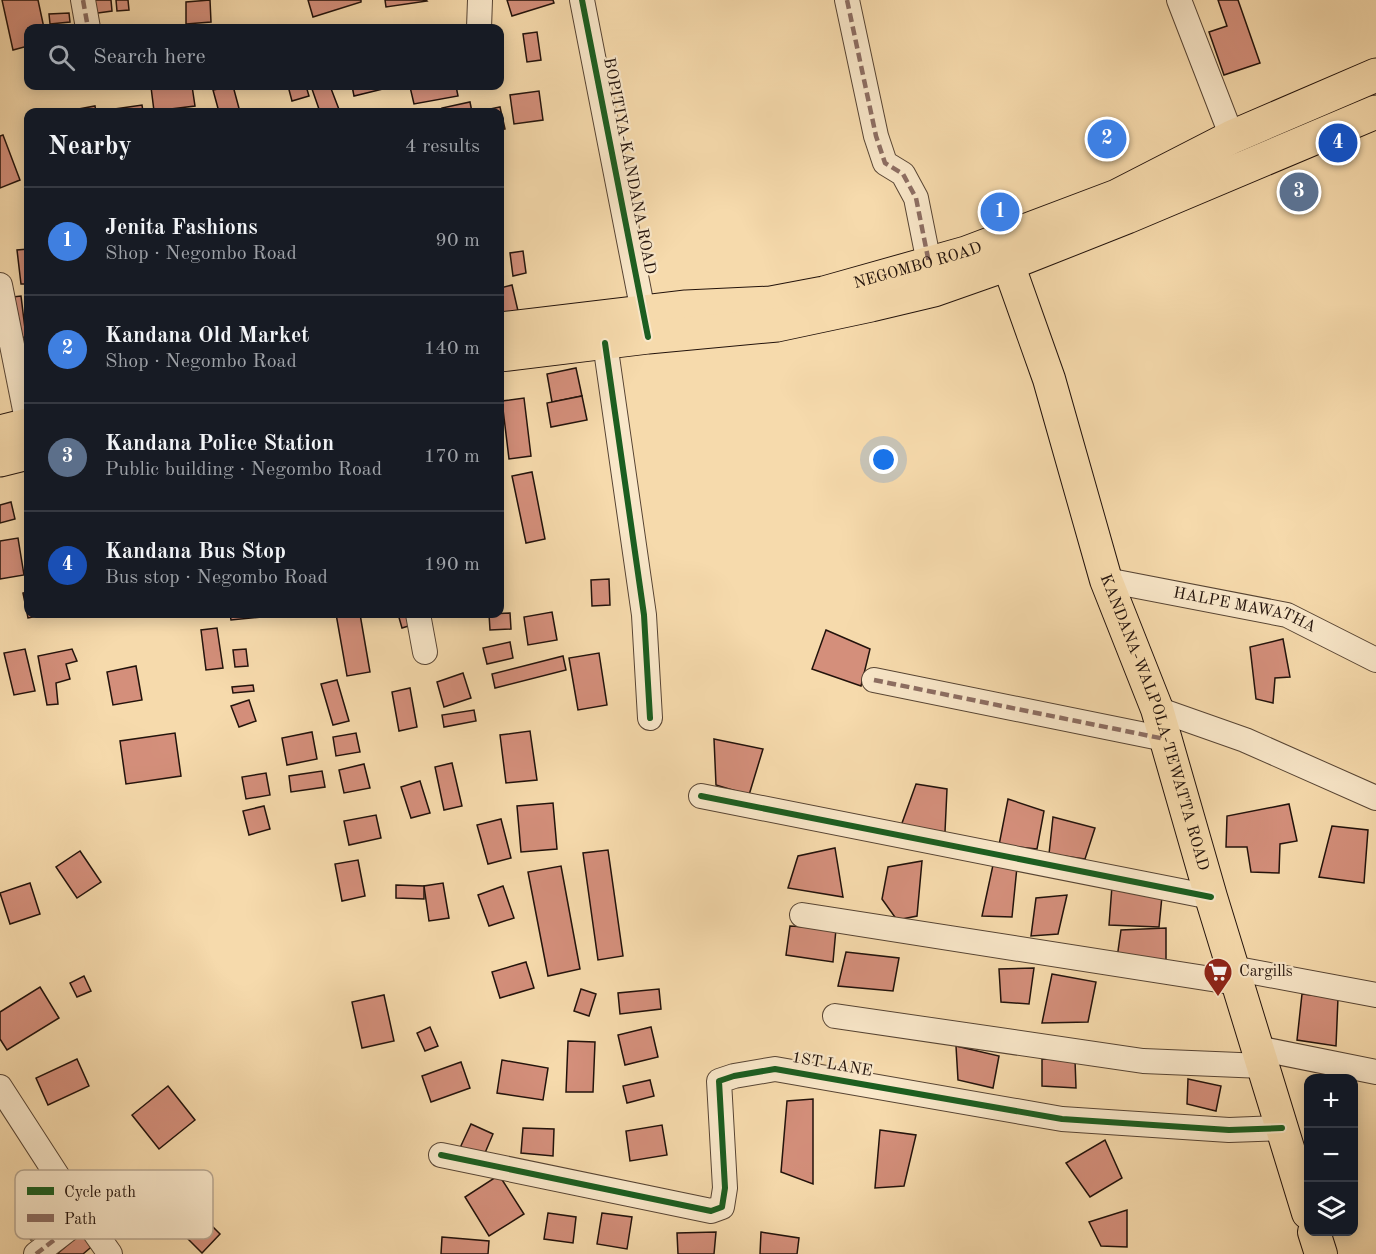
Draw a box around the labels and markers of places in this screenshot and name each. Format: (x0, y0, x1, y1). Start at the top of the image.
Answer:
pin: 2 (1088, 116, 1126, 162)
pin: 4 (1318, 120, 1358, 166)
pin: 3 (1280, 170, 1318, 214)
pin: 1 (980, 190, 1020, 234)
supermarket icon: Cargills (1202, 956, 1234, 998)
place label: Cargills (1239, 964, 1293, 980)

